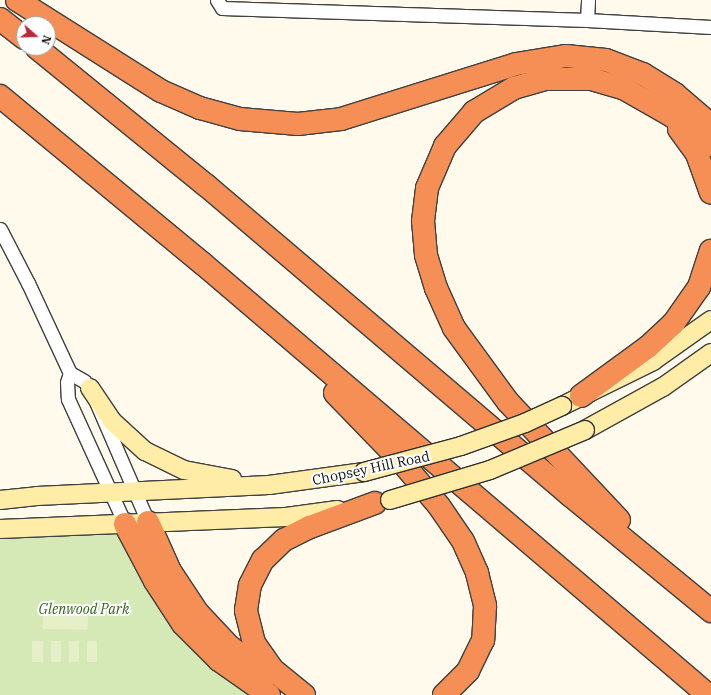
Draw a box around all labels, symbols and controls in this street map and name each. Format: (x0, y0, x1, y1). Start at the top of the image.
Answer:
north arrow (16, 16, 56, 56)
text: N (38, 33, 54, 46)
street label: Chopsey Hill Road (311, 447, 431, 489)
park label: Glenwood Park (39, 601, 129, 617)

